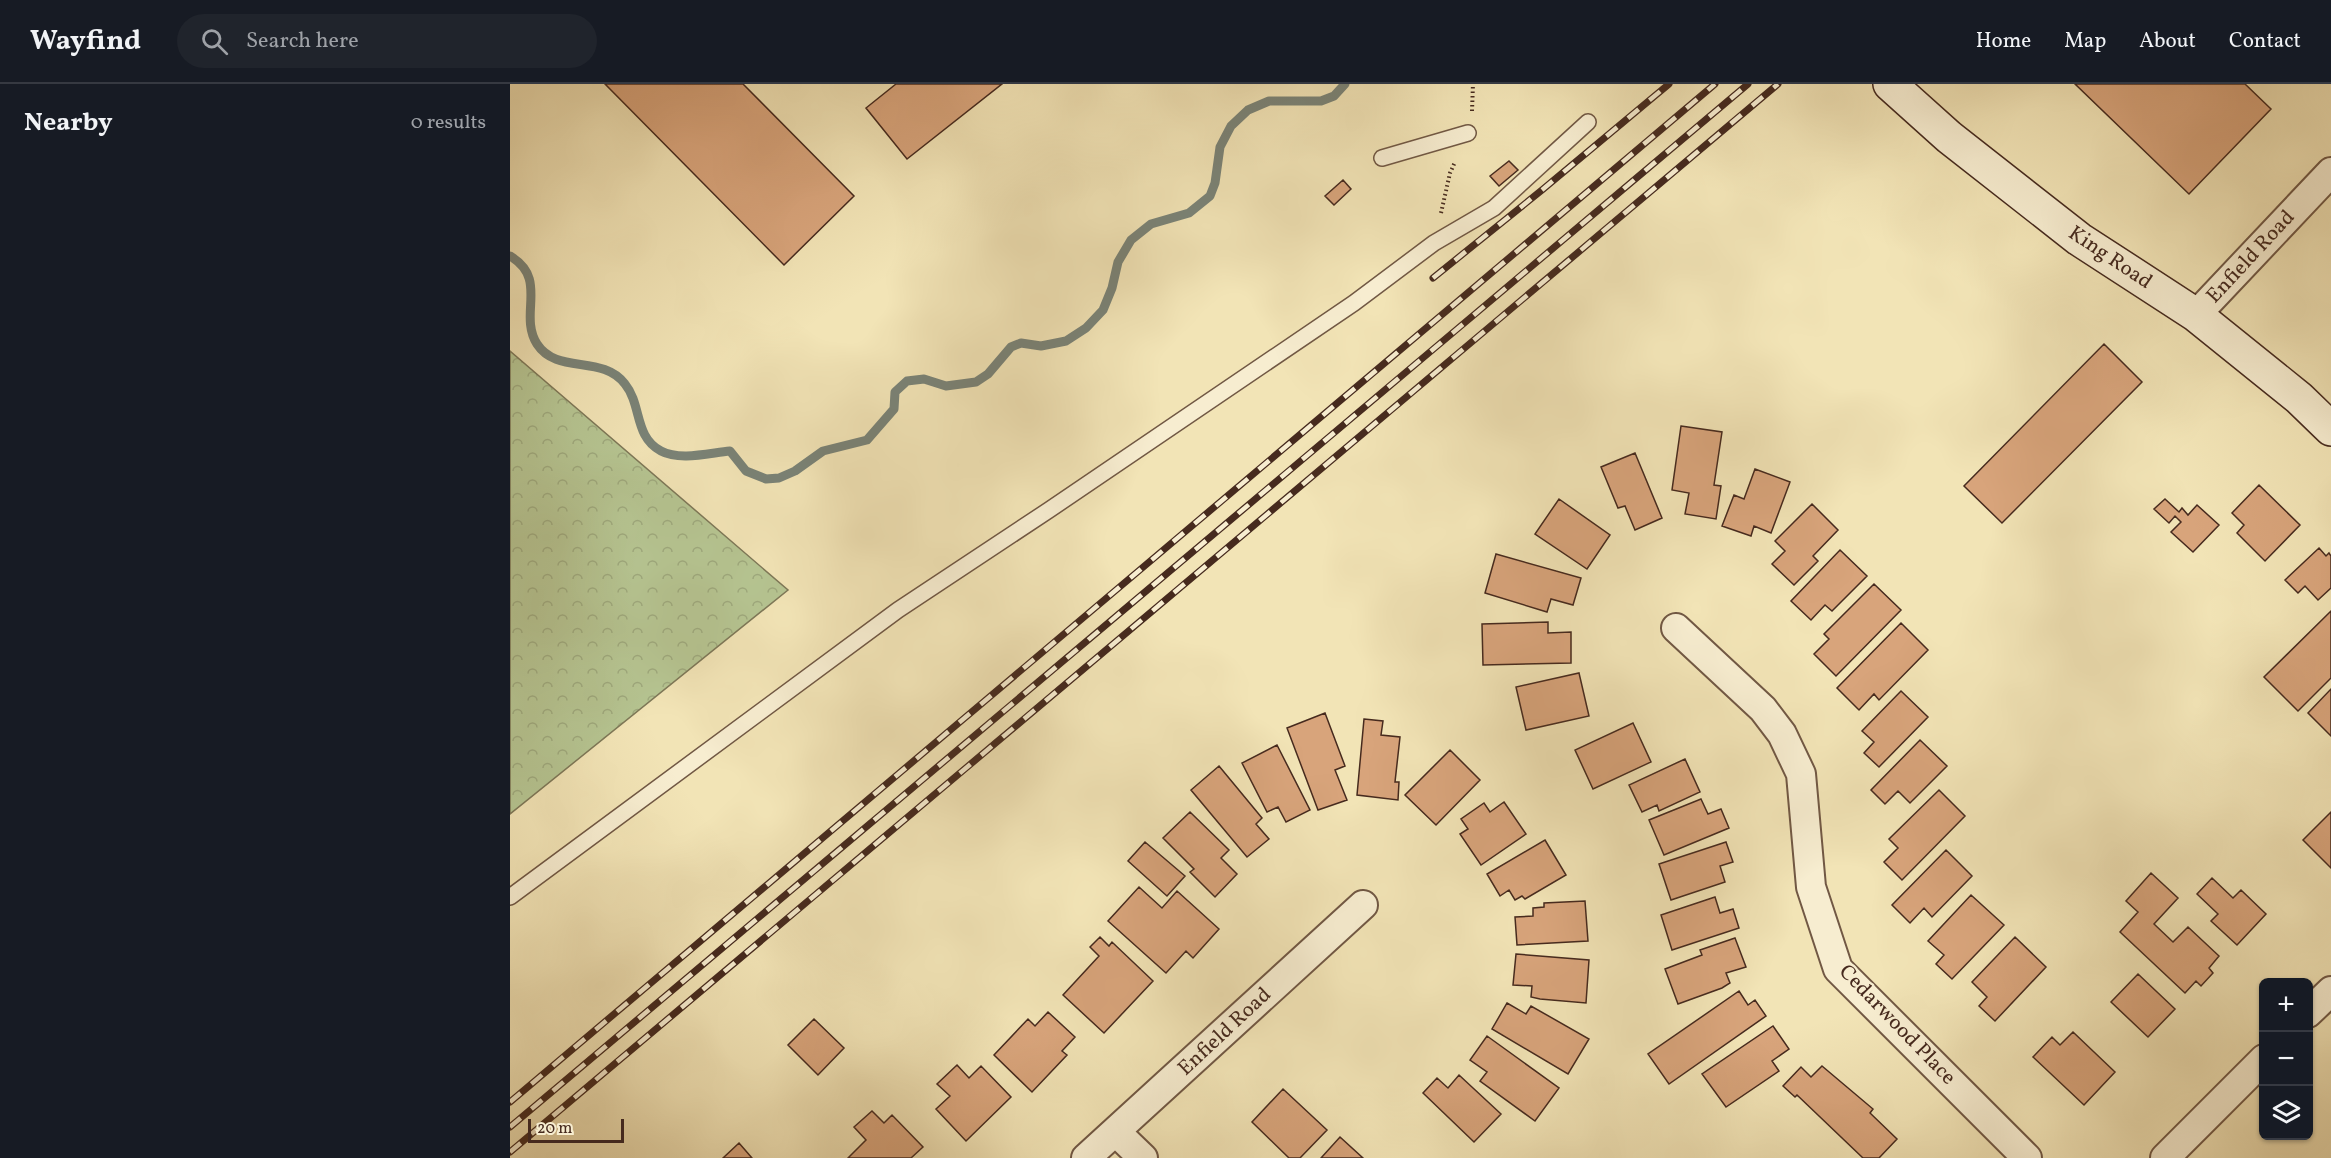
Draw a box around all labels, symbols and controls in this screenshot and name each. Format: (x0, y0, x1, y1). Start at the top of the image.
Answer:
search box (177, 14, 597, 68)
text: Wayfind (30, 22, 141, 61)
icon: search (198, 25, 231, 58)
text: Search here (246, 26, 359, 57)
text: Home (1976, 27, 2031, 56)
text: Map (2064, 27, 2106, 56)
text: About (2139, 27, 2196, 56)
text: Contact (2229, 27, 2301, 56)
text: Nearby (24, 105, 113, 141)
text: 0 results (411, 109, 486, 137)
street label: Enfield Road (2200, 204, 2302, 310)
street label: King Road (2062, 219, 2158, 297)
street label: Cedarwood Place (1832, 958, 1962, 1092)
map controls (2259, 978, 2313, 1140)
button: + (2259, 978, 2313, 1032)
street label: Enfield Road (1172, 981, 1278, 1083)
button: − (2259, 1032, 2313, 1086)
button: layers (2259, 1086, 2313, 1140)
scale bar (528, 1116, 624, 1144)
text: 20 m (537, 1118, 572, 1140)

